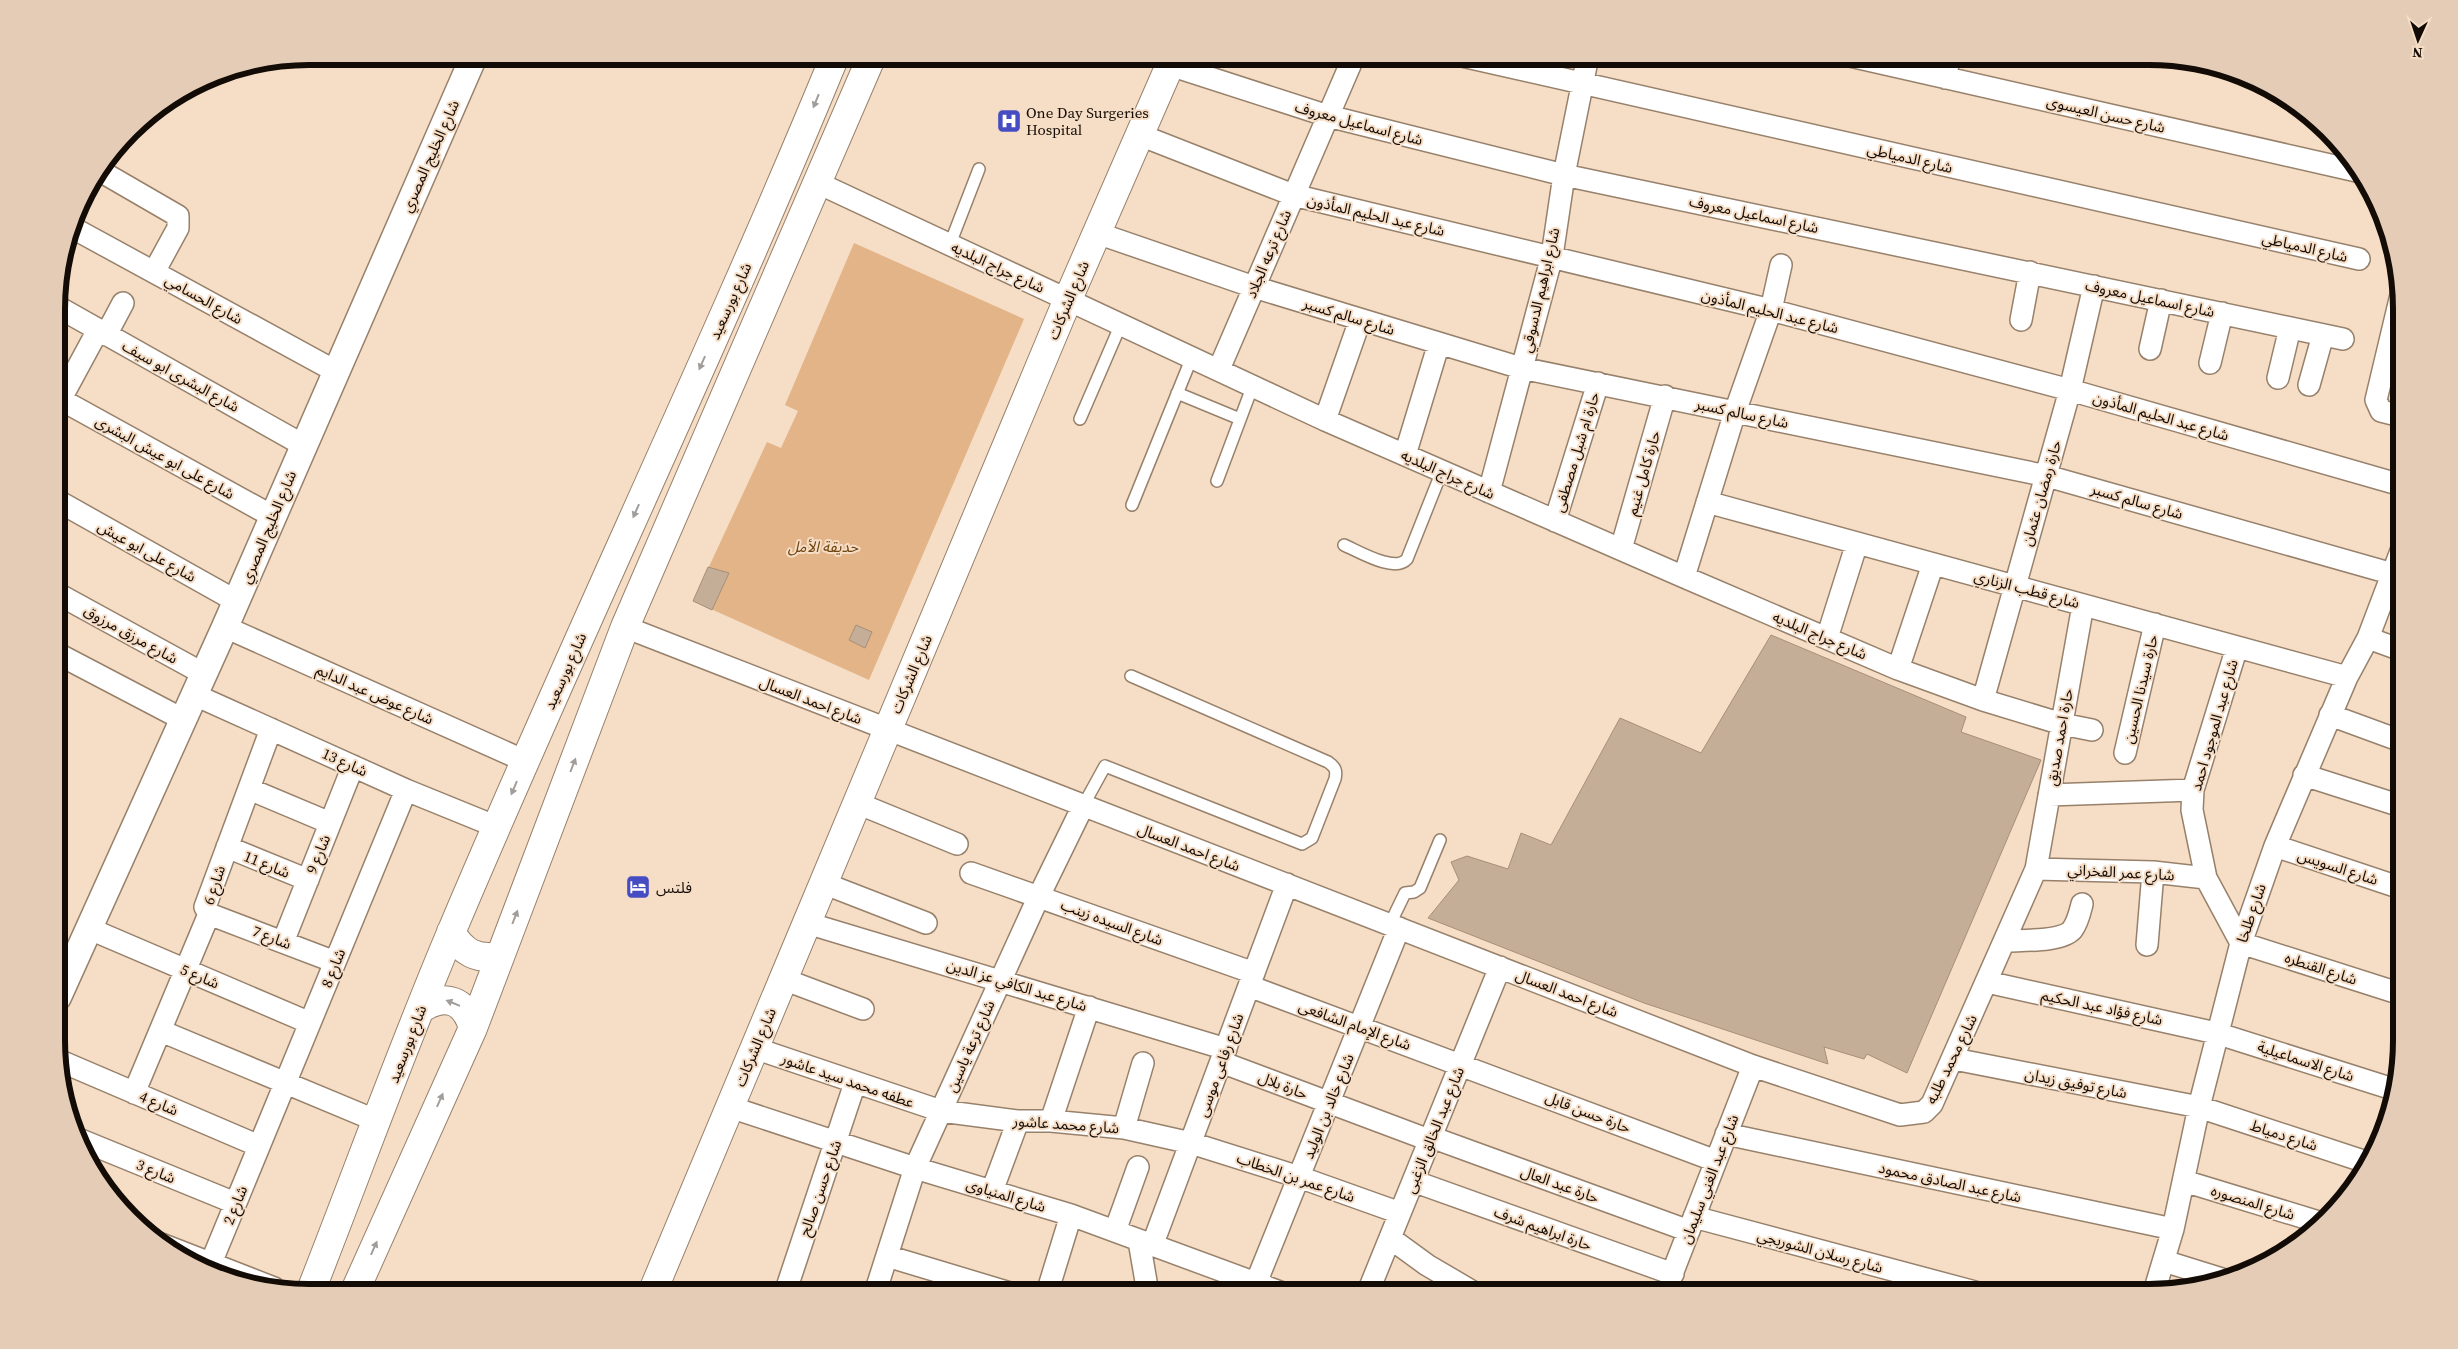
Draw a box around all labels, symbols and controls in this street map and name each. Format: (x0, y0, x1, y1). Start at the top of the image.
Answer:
north arrow (2393, 15, 2443, 65)
text: N (2412, 43, 2423, 63)
street label: شارع حسن العيسوى (2044, 90, 2167, 140)
one-way arrow (812, 94, 820, 108)
street label: شارع الخليج المصري (396, 96, 466, 216)
street label: شارع اسماعيل معروف (1292, 96, 1426, 152)
place label: One Day Surgeries Hospital (1026, 102, 1149, 140)
hospital icon: One Day Surgeries Hospital (996, 108, 1022, 134)
street label: شارع الدمياطي (1865, 138, 1955, 180)
street label: شارع عبد الحليم المأذون (1305, 189, 1447, 243)
street label: شارع اسماعيل معروف (1687, 190, 1821, 240)
street label: شارع ترعه الجلاد (1240, 206, 1298, 302)
street label: شارع ابراهيم الدسوقي (1515, 225, 1567, 355)
street label: شارع الدمياطي (2260, 227, 2350, 269)
street label: شارع جراج البلديه (947, 236, 1048, 300)
street label: شارع الشركات (1042, 257, 1096, 343)
street label: شارع بورسعيد (704, 259, 758, 344)
street label: شارع الحسامي (160, 269, 247, 331)
street label: شارع اسماعيل معروف (2083, 274, 2217, 324)
street label: شارع عبد الحليم المأذون (1699, 284, 1841, 340)
street label: شارع سالم كسبر (1299, 292, 1398, 342)
street label: شارع البشرى ابو سيف (118, 335, 244, 419)
one-way arrow (698, 356, 706, 370)
street label: شارع عبد الحليم المأذون (2090, 387, 2232, 447)
street label: حارة ام شبل مصطفى (1548, 389, 1605, 515)
street label: شارع سالم كسبر (1692, 393, 1791, 435)
street label: شارع على ابو عيش البشرى (91, 410, 238, 506)
street label: حارة كامل غنيم (1621, 428, 1666, 518)
street label: حارة رمضان عثمان (2016, 437, 2066, 548)
street label: شارع جراج البلديه (1397, 444, 1498, 506)
street label: شارع الخليج المصري (235, 467, 303, 587)
street label: شارع سالم كسبر (2087, 478, 2186, 526)
one-way arrow (632, 504, 640, 518)
street label: شارع على ابو عيش (93, 515, 200, 589)
park label: حديقة الأمل (788, 536, 858, 557)
street label: شارع قطب الزناري (1971, 565, 2082, 615)
street label: شارع مرزق مرزوق (79, 600, 182, 670)
street label: شارع جراج البلديه (1769, 606, 1871, 666)
street label: شارع بورسعيد (539, 629, 593, 714)
street label: شارع الشركات (885, 631, 939, 717)
street label: حارة سيدنا الحسين (2117, 632, 2163, 746)
street label: شارع عبد الموجود احمد (2185, 657, 2245, 794)
street label: شارع عوض عبد الدايم (312, 659, 437, 731)
street label: شارع احمد العسال (756, 671, 865, 731)
street label: حارة احمد صديق (2040, 687, 2078, 787)
street label: شارع 13 (318, 743, 371, 783)
one-way arrow (569, 757, 577, 772)
one-way arrow (509, 780, 517, 795)
street label: شارع احمد العسال (1134, 818, 1243, 878)
street label: شارع 9 (301, 831, 337, 877)
street label: شارع السويس (2294, 844, 2381, 892)
street label: شارع 11 (240, 845, 293, 885)
street label: شارع عمر الفخراني (2067, 859, 2175, 887)
street label: شارع 6 (198, 862, 232, 908)
hotel icon: فلتس (625, 874, 651, 900)
place label: فلتس (656, 877, 692, 898)
street label: شارع طلخا (2231, 880, 2273, 946)
street label: شارع السيده زينب (1057, 894, 1166, 952)
one-way arrow (511, 909, 519, 924)
street label: شارع 7 (249, 920, 295, 956)
street label: شارع 8 (316, 945, 352, 991)
street label: شارع القنطره (2282, 946, 2360, 992)
street label: شارع عبد الكافي عز الدين (944, 954, 1090, 1018)
street label: شارع 5 (177, 958, 223, 995)
street label: شارع احمد العسال (1512, 964, 1621, 1024)
street label: شارع فؤاد عبد الحكيم (2039, 984, 2165, 1032)
street label: شارع الإمام الشافعى (1295, 995, 1414, 1057)
street label: شارع ترعة ياسين (940, 997, 1001, 1096)
one-way arrow (446, 998, 460, 1006)
street label: شارع بورسعيد (382, 1002, 433, 1087)
street label: شارع الشركات (729, 1004, 783, 1090)
street label: شارع رفاعى موسى (1192, 1010, 1250, 1120)
street label: شارع محمد طلبه (1920, 1010, 1984, 1108)
street label: شارع الاسماعيلية (2254, 1036, 2357, 1088)
street label: عطفه محمد سيد عاشور (778, 1047, 918, 1113)
street label: شارع خالد بن الوليد (1297, 1050, 1361, 1163)
street label: شارع عبد الخالق الزغبى (1399, 1063, 1471, 1197)
street label: شارع توفيق زيدان (2023, 1063, 2129, 1105)
street label: حارة بلال (1255, 1066, 1311, 1104)
street label: شارع 4 (136, 1085, 182, 1122)
street label: حارة حسن قابل (1542, 1086, 1634, 1138)
one-way arrow (436, 1093, 444, 1107)
street label: شارع محمد عاشور (1011, 1110, 1120, 1140)
street label: شارع عبد الغني سليمان (1675, 1111, 1745, 1247)
street label: شارع دمياط (2247, 1114, 2321, 1158)
street label: شارع حسن صالح (794, 1137, 848, 1239)
street label: شارع عمر بن الخطاب (1233, 1147, 1358, 1209)
street label: شارع 3 (133, 1154, 179, 1190)
street label: شارع عبد الصادق محمود (1876, 1157, 2024, 1209)
street label: حارة عبد العال (1518, 1160, 1602, 1208)
street label: شارع المنياوى (963, 1173, 1049, 1219)
street label: شارع المنصوره (2208, 1179, 2298, 1227)
street label: شارع 2 (218, 1182, 254, 1228)
street label: حارة ابراهيم شرف (1491, 1201, 1595, 1256)
street label: شارع رسلان الشوربجي (1754, 1224, 1885, 1280)
one-way arrow (370, 1241, 378, 1255)

